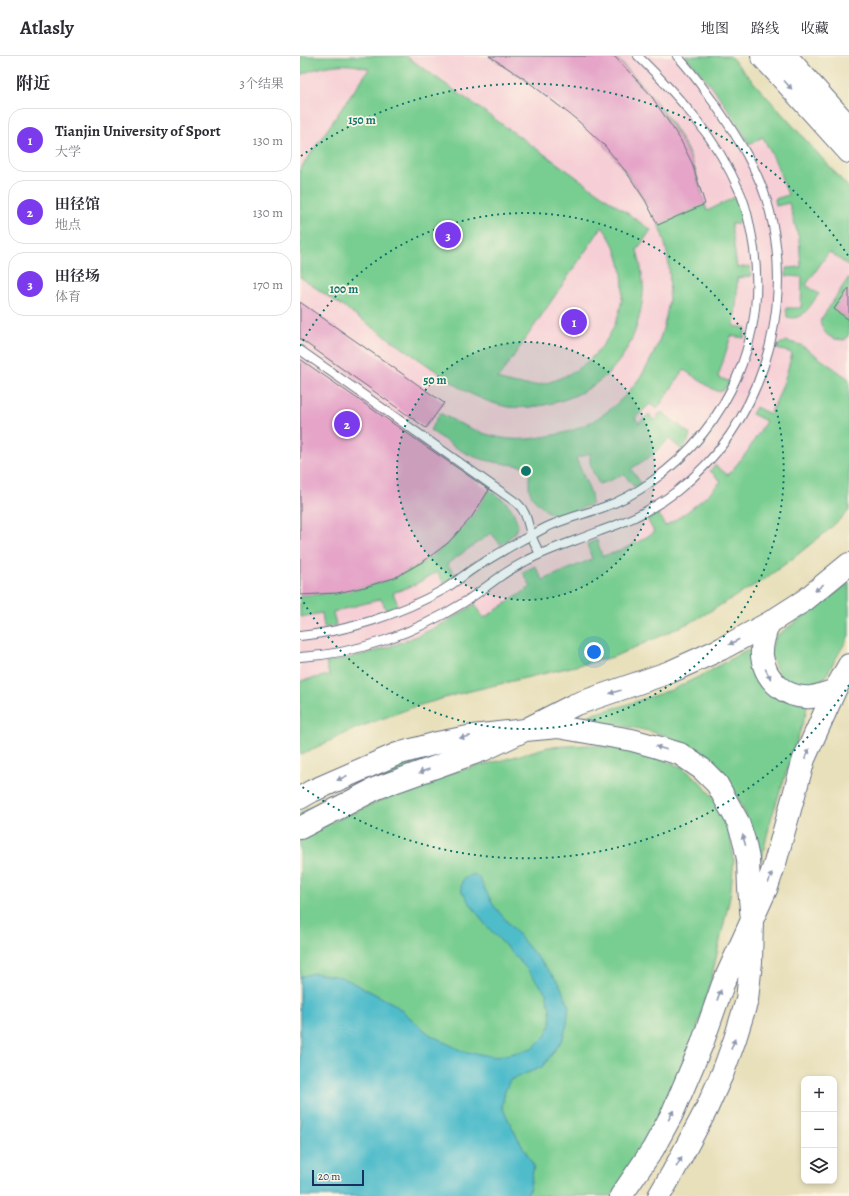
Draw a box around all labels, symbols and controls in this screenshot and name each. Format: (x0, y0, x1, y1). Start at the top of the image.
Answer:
text: Atlasly (20, 15, 74, 41)
text: 地图 (701, 19, 729, 38)
text: 路线 (751, 19, 779, 38)
text: 收藏 (801, 19, 829, 38)
text: 附近 (16, 72, 50, 95)
text: 3个结果 (240, 75, 284, 92)
one-way arrow (783, 80, 793, 90)
text: 150 m (348, 112, 376, 128)
text: Tianjin University of Sport (55, 121, 221, 141)
text: 1 (28, 132, 32, 149)
text: 130 m (253, 132, 283, 149)
text: 大学 (55, 143, 81, 160)
text: 田径馆 (55, 194, 100, 214)
text: 2 (27, 204, 33, 221)
text: 130 m (253, 204, 283, 221)
text: 地点 (55, 216, 81, 233)
pin: 3 (435, 220, 461, 250)
text: 田径场 (55, 266, 100, 286)
text: 3 (27, 276, 33, 293)
text: 170 m (253, 276, 283, 293)
text: 100 m (330, 281, 358, 297)
text: 体育 (55, 288, 81, 305)
pin: 1 (561, 307, 587, 337)
text: 50 m (423, 372, 447, 388)
pin: 2 (334, 409, 360, 439)
centre of rings (519, 464, 533, 478)
one-way arrow (814, 584, 824, 593)
one-way arrow (729, 638, 740, 645)
your location (584, 642, 604, 662)
one-way arrow (765, 668, 772, 680)
one-way arrow (608, 689, 620, 695)
one-way arrow (459, 735, 471, 741)
one-way arrow (655, 745, 667, 751)
one-way arrow (804, 747, 810, 759)
one-way arrow (417, 768, 429, 774)
one-way arrow (337, 775, 348, 781)
one-way arrow (741, 834, 747, 846)
one-way arrow (767, 872, 773, 884)
one-way arrow (716, 988, 722, 1000)
one-way arrow (730, 1038, 736, 1050)
map controls (801, 1076, 837, 1184)
button: + (801, 1076, 837, 1112)
one-way arrow (668, 1110, 674, 1121)
button: − (801, 1112, 837, 1148)
button: layers (801, 1148, 837, 1184)
one-way arrow (676, 1157, 682, 1168)
scale bar (312, 1168, 364, 1187)
text: 20 m (318, 1169, 340, 1184)

